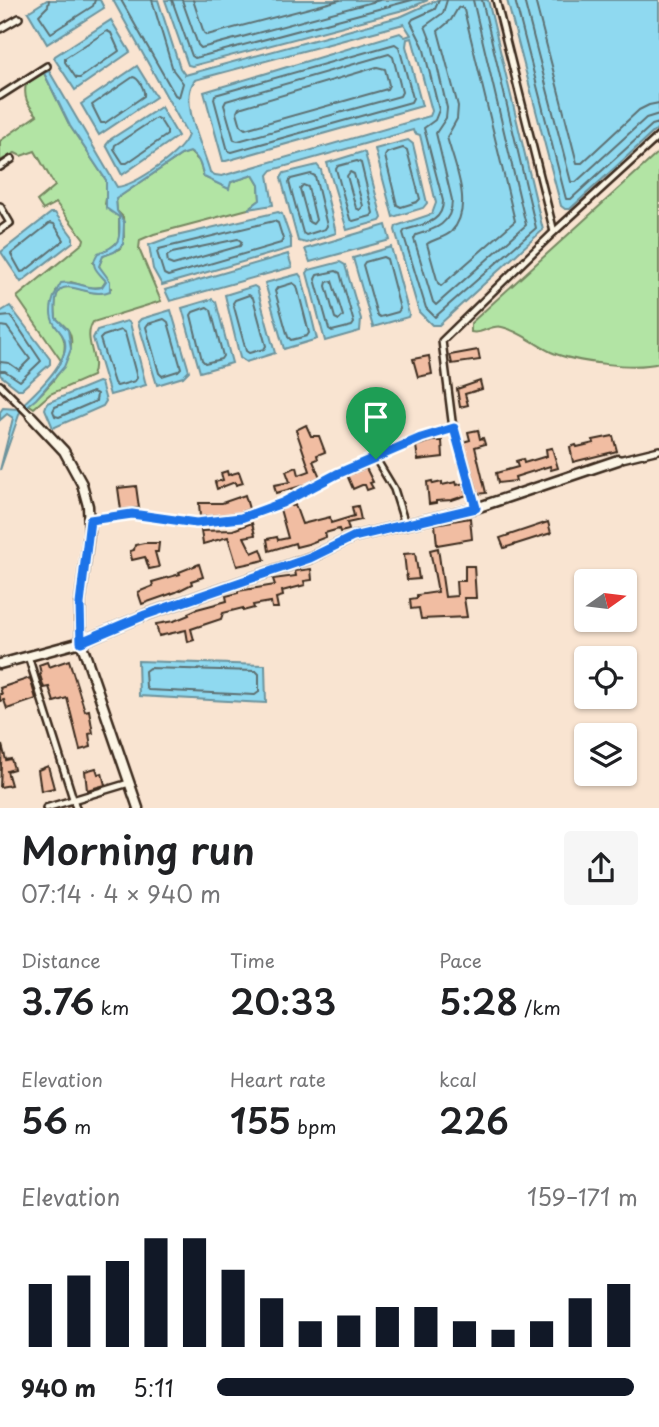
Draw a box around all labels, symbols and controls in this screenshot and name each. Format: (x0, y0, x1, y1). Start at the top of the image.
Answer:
pin (346, 387, 406, 459)
icon: arrive (357, 398, 395, 436)
north arrow (574, 569, 637, 632)
map controls (574, 569, 637, 786)
button: locate (574, 646, 637, 709)
button: layers (574, 723, 637, 786)
text: Morning run (21, 821, 255, 878)
button: share (564, 831, 638, 905)
text: 07:14 · 4 × 940 m (21, 876, 221, 911)
text: Distance (21, 946, 101, 974)
text: Time (230, 946, 275, 974)
text: Pace (439, 946, 482, 974)
text: 3.76 (21, 974, 94, 1027)
text: 20:33 (230, 974, 336, 1027)
text: 5:28 (439, 974, 518, 1027)
text: km (94, 993, 129, 1021)
text: /km (518, 993, 561, 1021)
text: Elevation (21, 1065, 103, 1093)
text: Heart rate (230, 1065, 326, 1093)
text: kcal (439, 1065, 477, 1093)
text: 56 (21, 1093, 68, 1146)
text: 155 (230, 1093, 291, 1146)
text: 226 (439, 1093, 509, 1146)
text: m (68, 1112, 91, 1140)
text: bpm (291, 1112, 337, 1140)
text: Elevation (21, 1179, 120, 1214)
text: 159–171 m (527, 1179, 638, 1214)
text: 940 m (21, 1370, 96, 1405)
text: 5:11 (133, 1370, 174, 1405)

